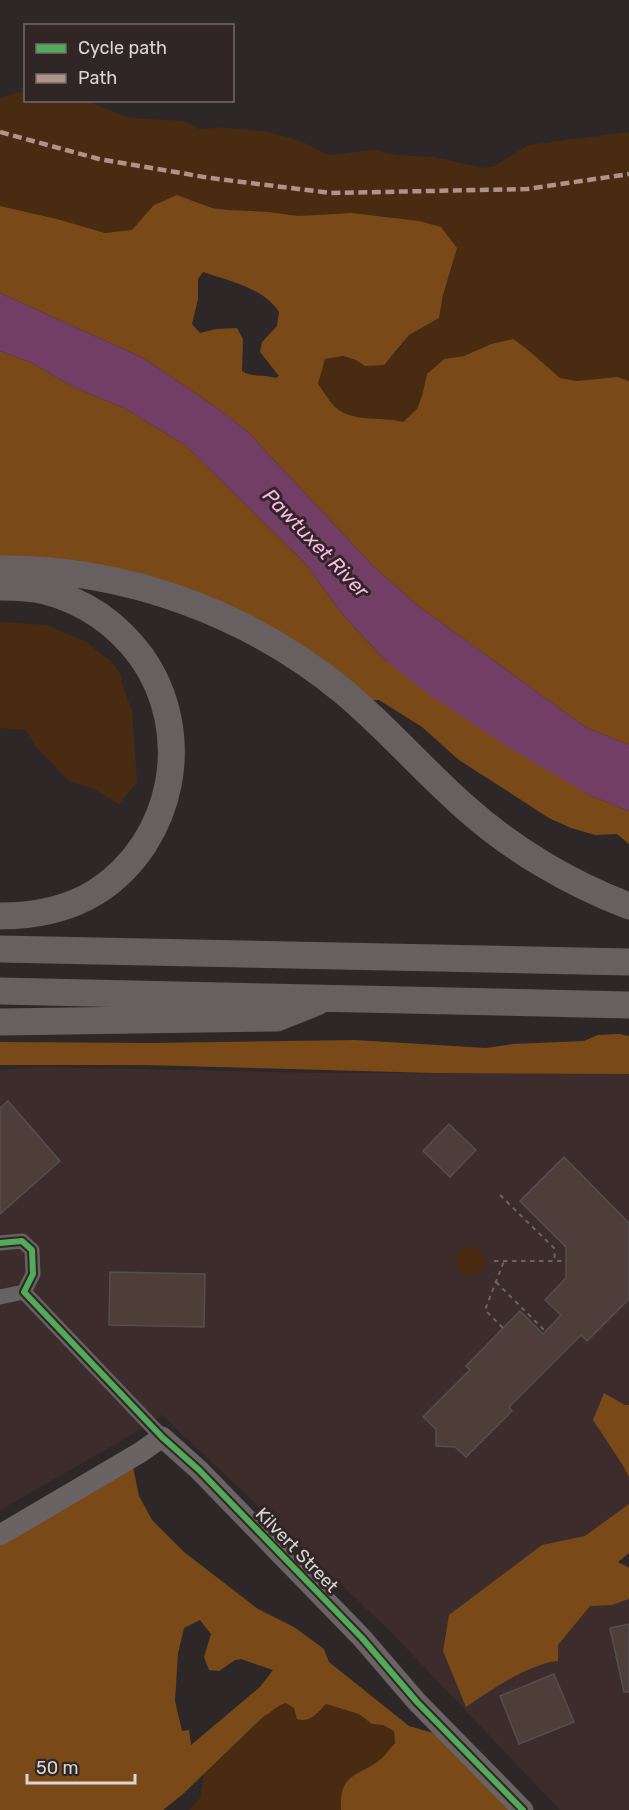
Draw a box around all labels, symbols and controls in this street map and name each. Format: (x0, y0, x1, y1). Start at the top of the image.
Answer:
legend (24, 24, 234, 102)
text: Cycle path (78, 37, 167, 59)
text: Path (78, 67, 117, 89)
water label: Pawtuxet River (258, 484, 375, 603)
street label: Kilvert Street (251, 1503, 343, 1597)
scale bar (27, 1747, 135, 1785)
text: 50 m (36, 1757, 79, 1779)

